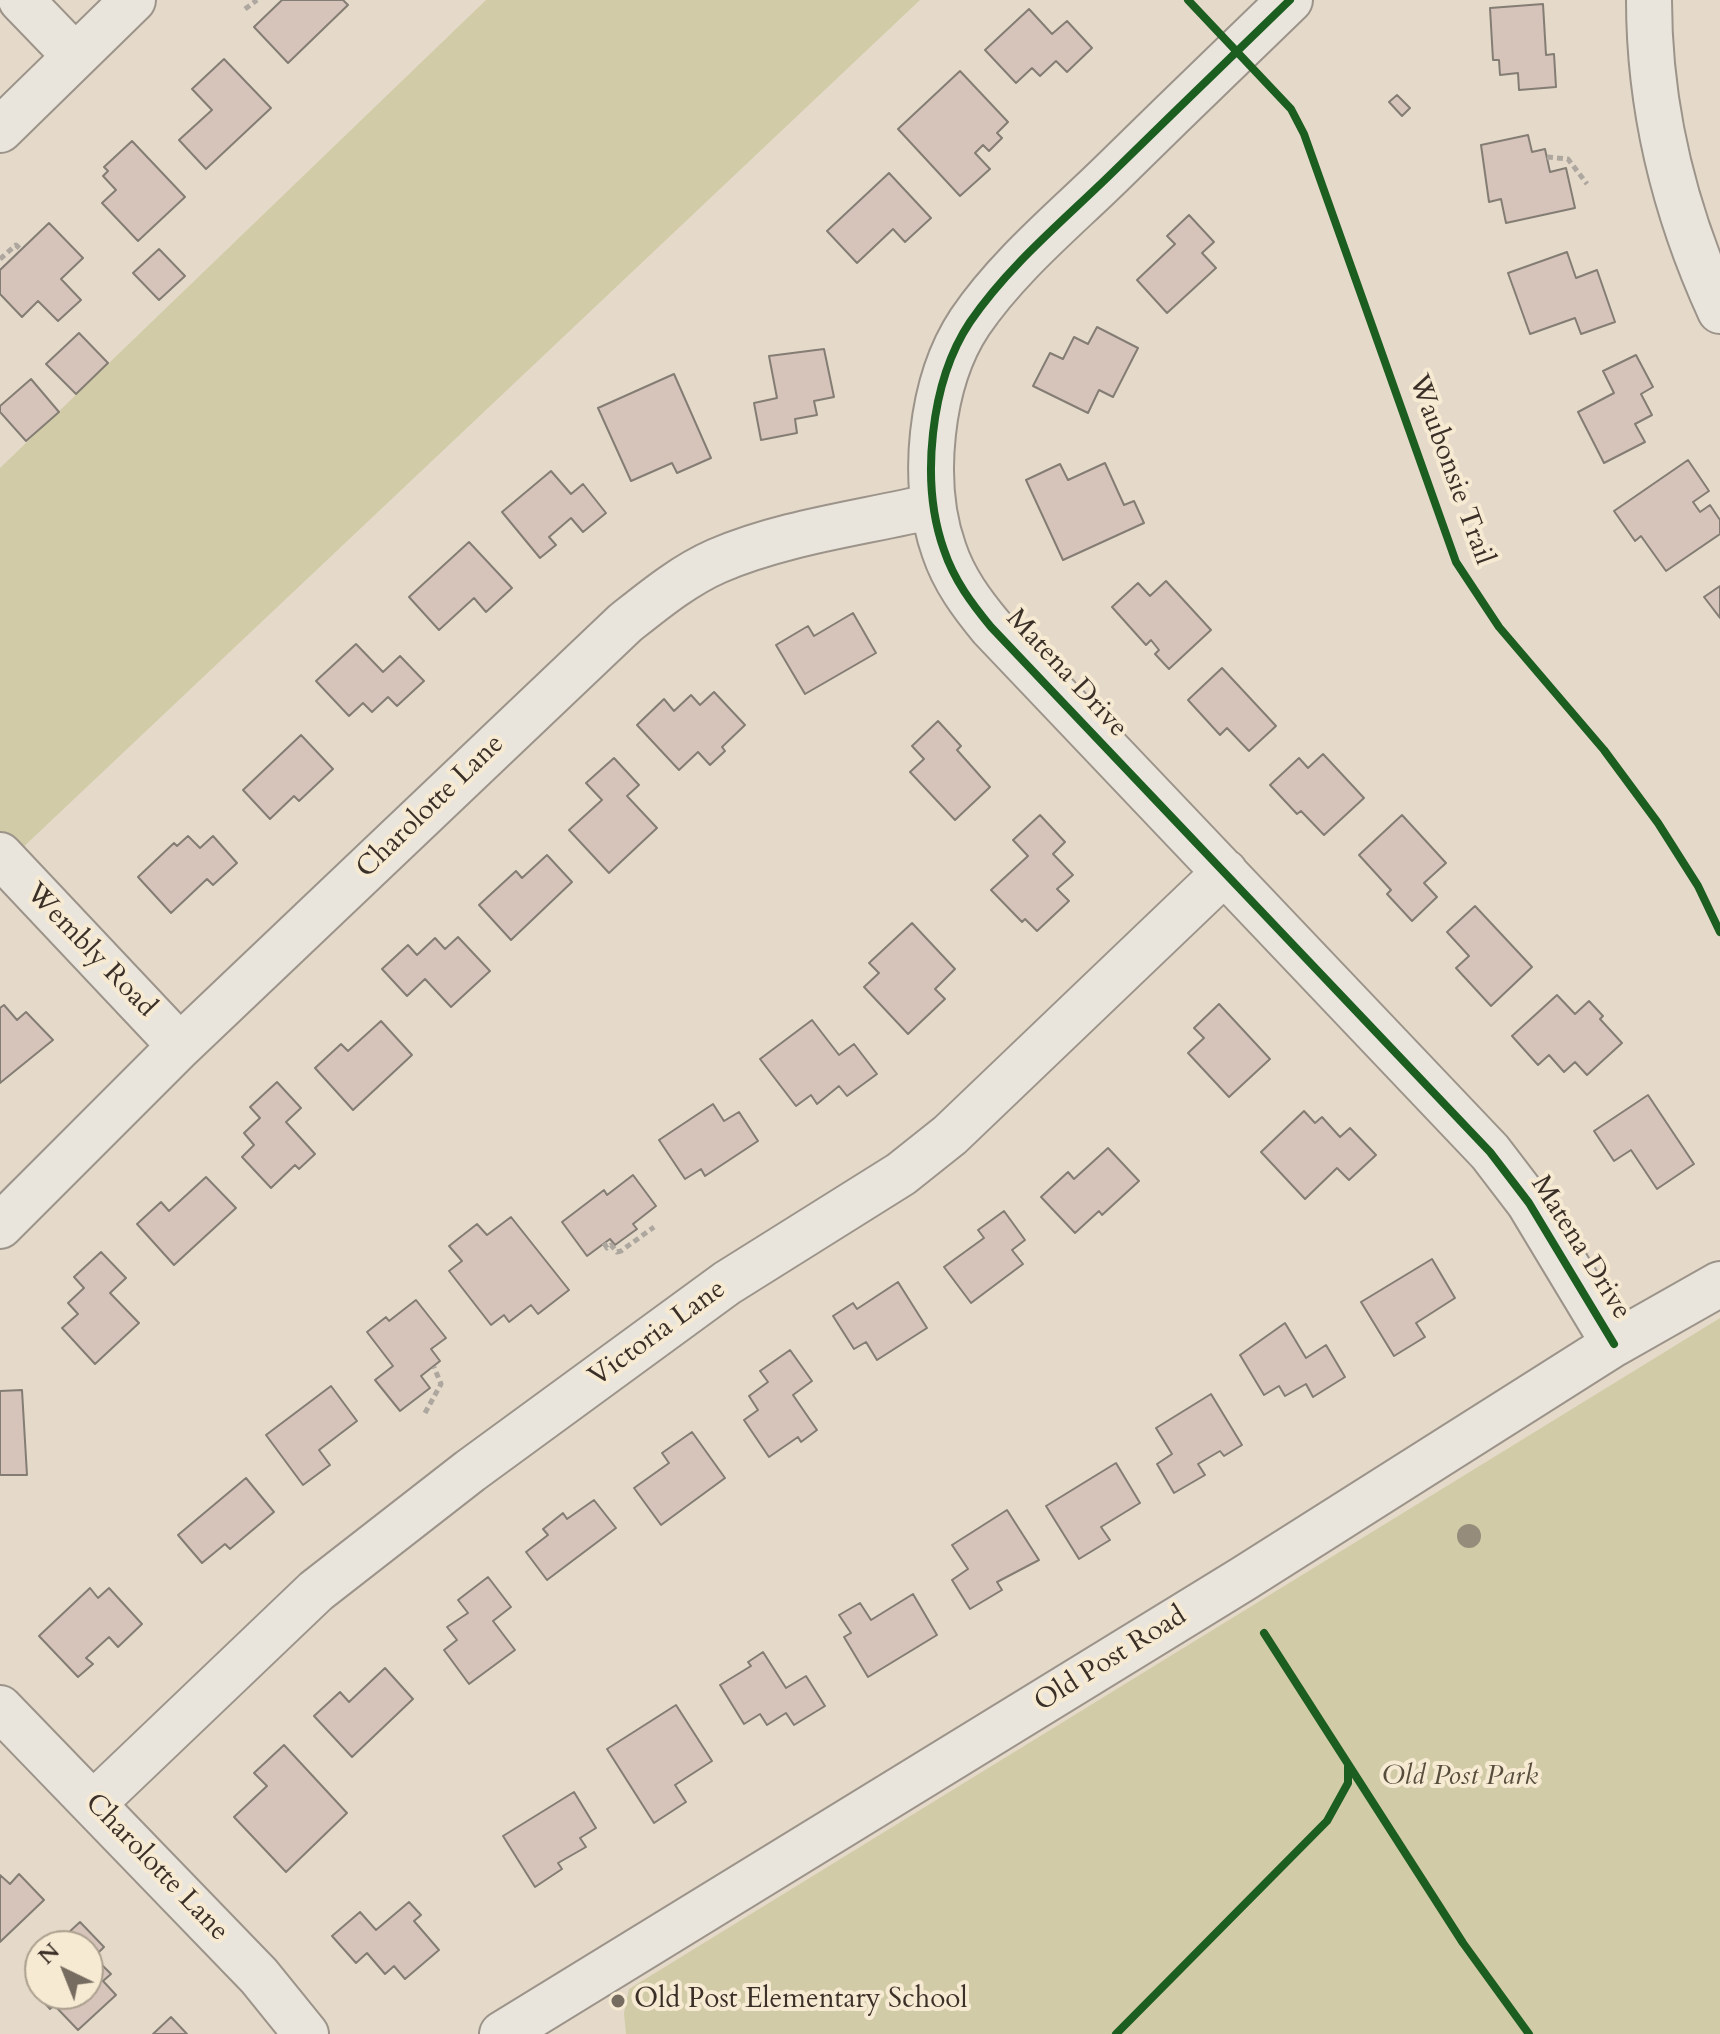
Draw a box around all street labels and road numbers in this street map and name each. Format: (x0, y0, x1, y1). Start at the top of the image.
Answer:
street label: Waubonsie Trail (1400, 370, 1500, 570)
street label: Matena Drive (998, 603, 1134, 745)
street label: Charolotte Lane (350, 728, 512, 886)
street label: Wembly Road (18, 877, 162, 1025)
street label: Matena Drive (1522, 1170, 1638, 1326)
street label: Victoria Lane (583, 1273, 733, 1395)
street label: Old Post Road (1029, 1600, 1193, 1720)
street label: Charolotte Lane (77, 1787, 235, 1949)

